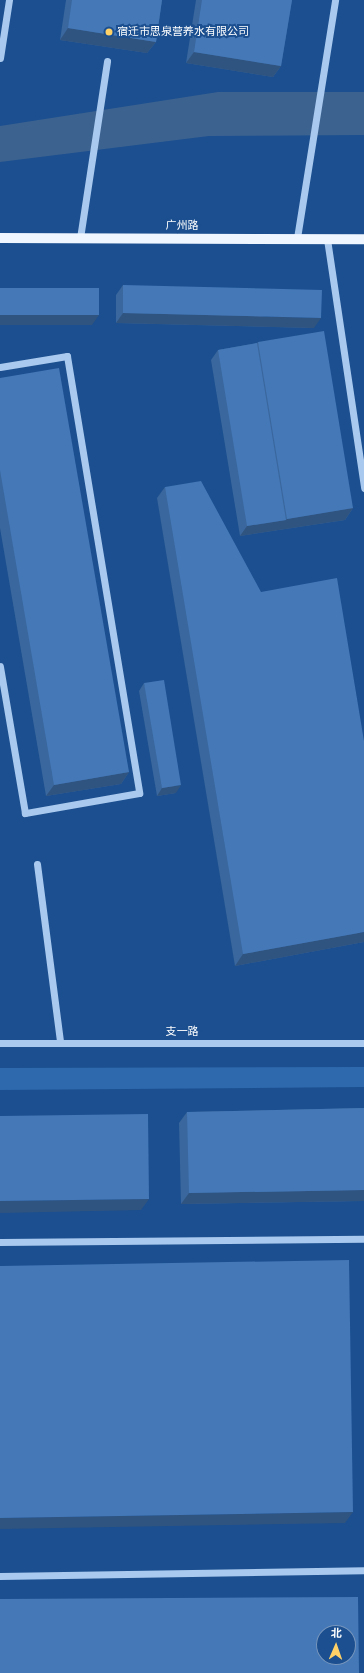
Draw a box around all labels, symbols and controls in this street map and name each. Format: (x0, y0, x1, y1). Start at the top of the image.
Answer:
place label: 宿迁市思泉营养水有限公司 (117, 25, 249, 39)
marker: 宿迁市思泉营养水有限公司 (104, 27, 114, 37)
street label: 广州路 (166, 219, 198, 233)
street label: 支一路 (166, 1025, 198, 1039)
north arrow (316, 1625, 356, 1665)
text: 北 (331, 1627, 342, 1640)

